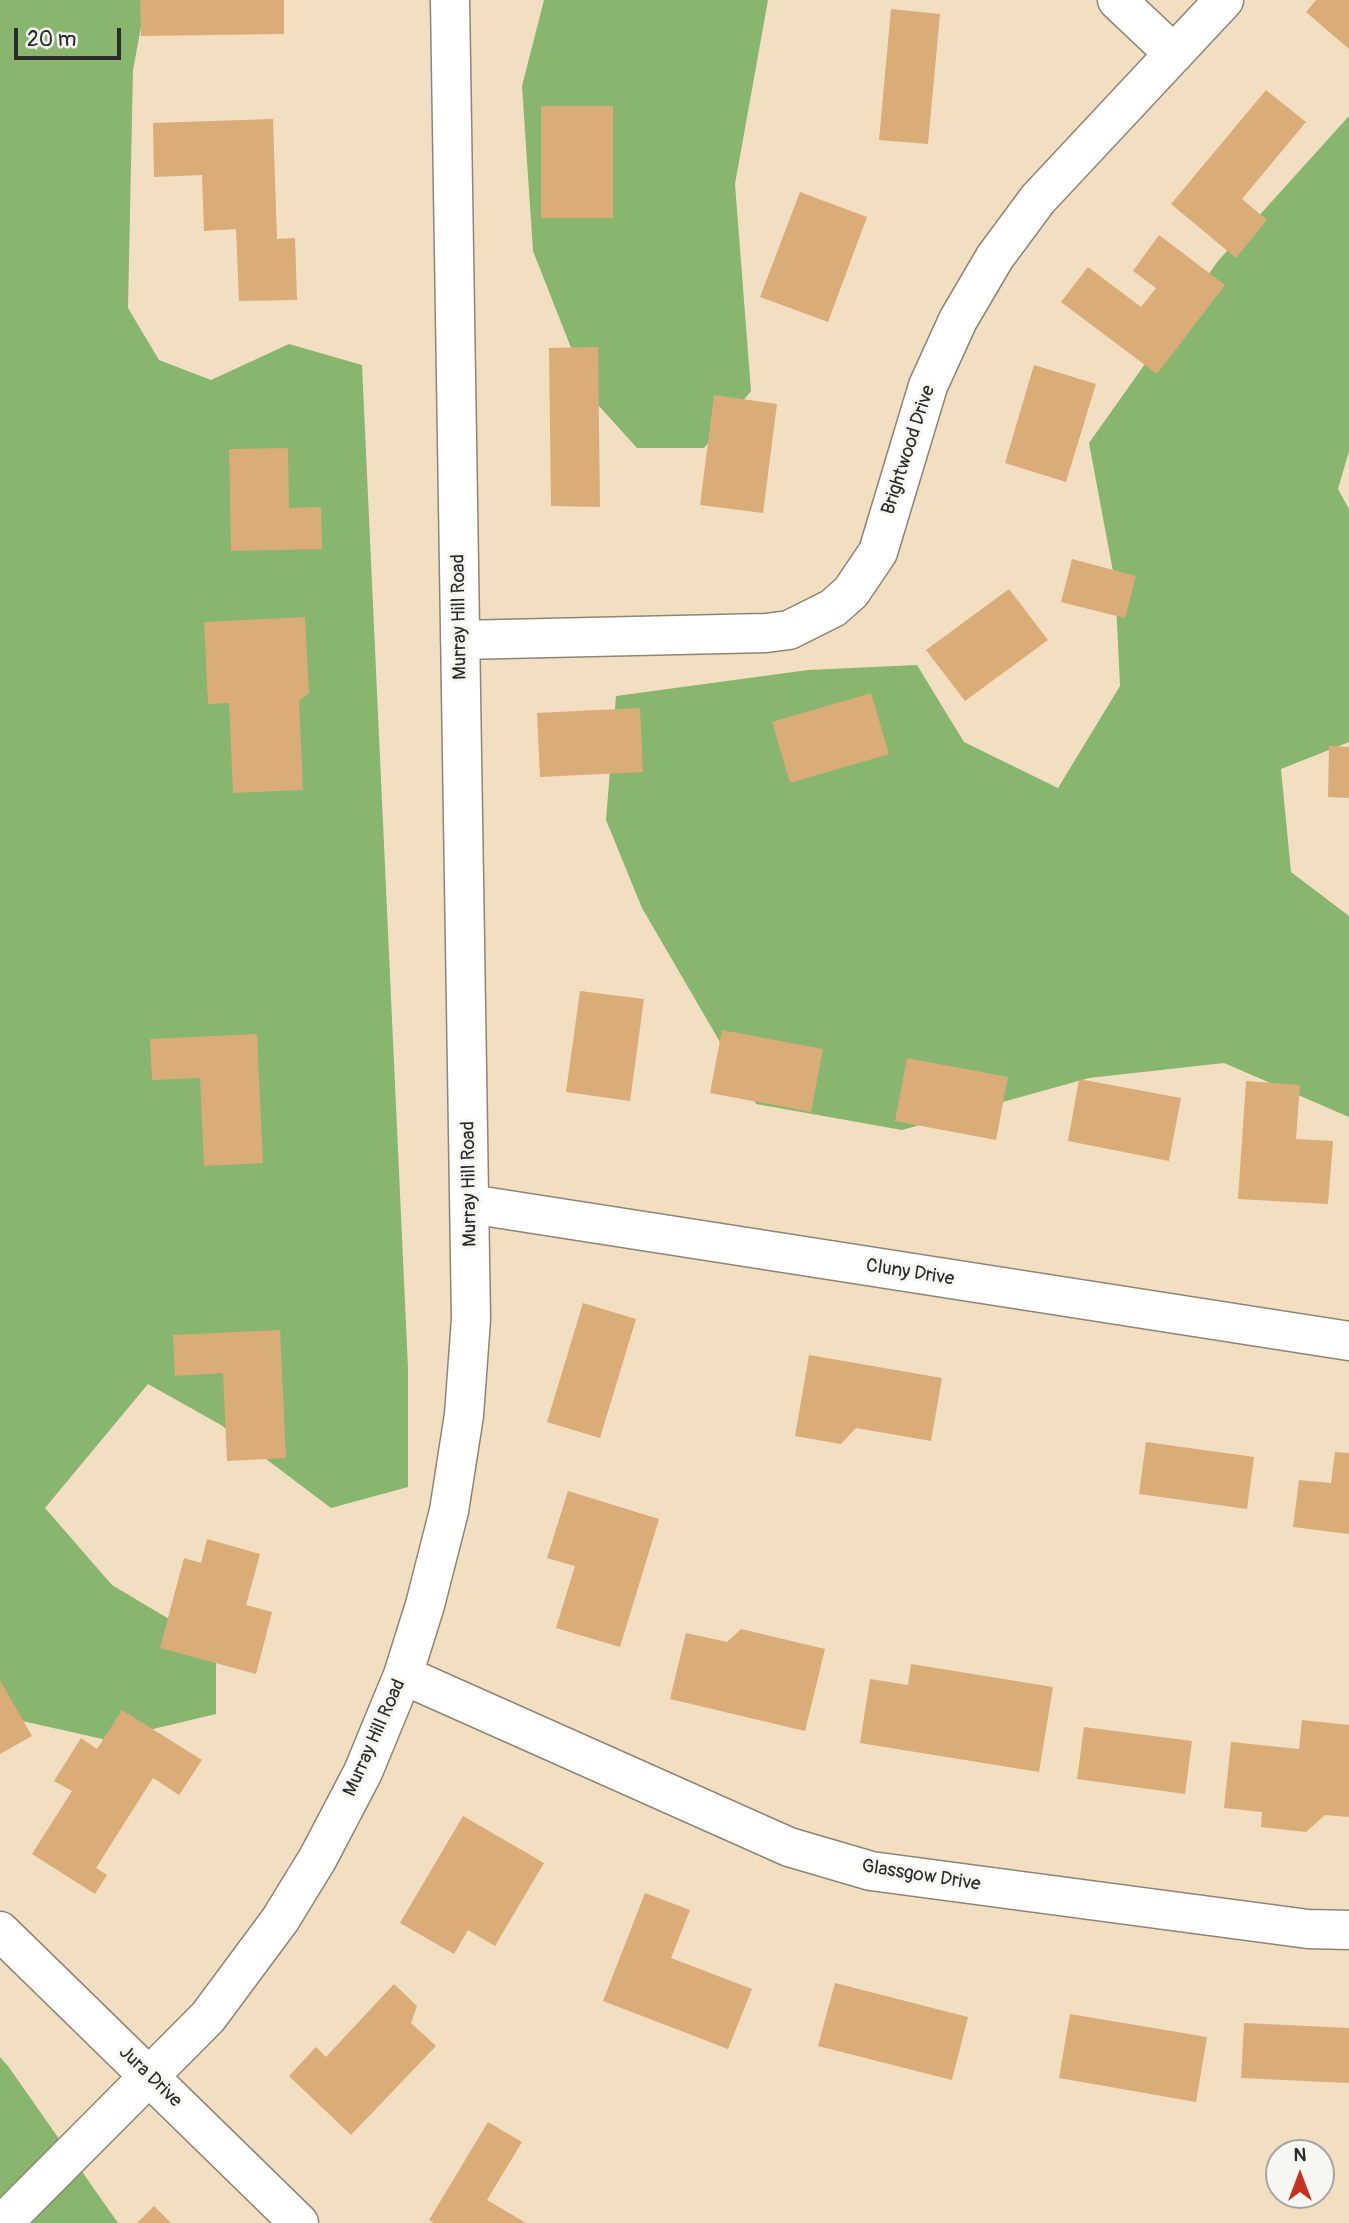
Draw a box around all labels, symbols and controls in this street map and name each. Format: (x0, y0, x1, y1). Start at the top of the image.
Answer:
scale bar (18, 14, 124, 58)
text: 20 m (27, 26, 76, 53)
street label: Brightwood Drive (877, 383, 941, 517)
street label: Murray Hill Road (448, 554, 472, 680)
street label: Murray Hill Road (458, 1121, 482, 1247)
street label: Cluny Drive (864, 1255, 956, 1291)
street label: Murray Hill Road (339, 1676, 411, 1800)
street label: Glassgow Drive (860, 1855, 982, 1897)
street label: Jura Drive (114, 2041, 186, 2113)
north arrow (1265, 2139, 1335, 2209)
text: N (1294, 2143, 1306, 2167)

